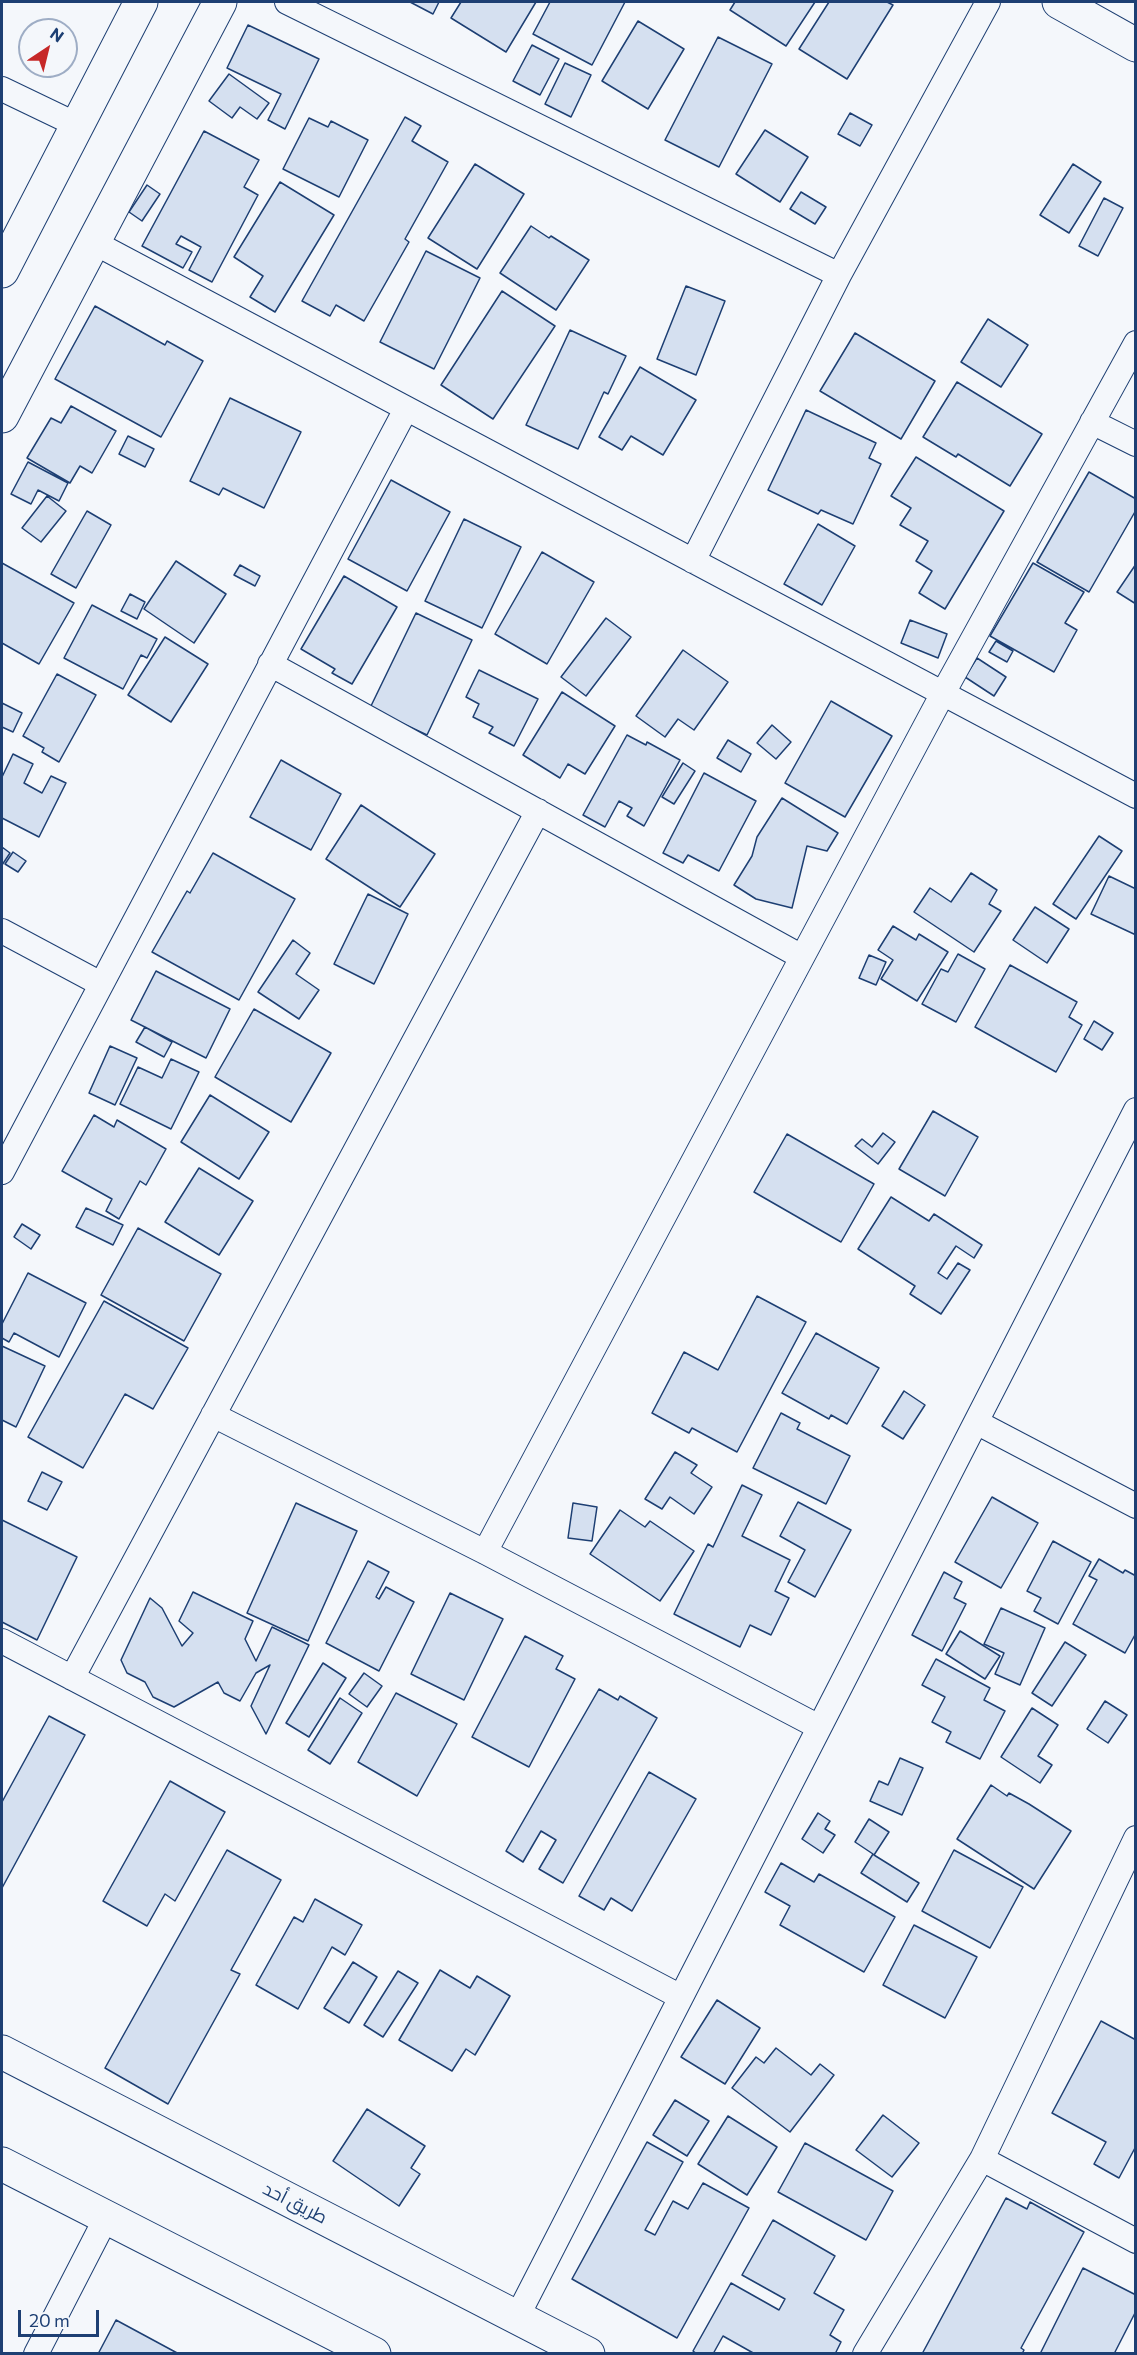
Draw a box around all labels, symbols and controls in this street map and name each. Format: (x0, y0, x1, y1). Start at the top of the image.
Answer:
north arrow (18, 18, 78, 78)
text: N (47, 23, 68, 46)
street label: طريق أحد (259, 2178, 331, 2228)
scale bar (21, 2298, 102, 2336)
text: 20 m (29, 2309, 70, 2331)

